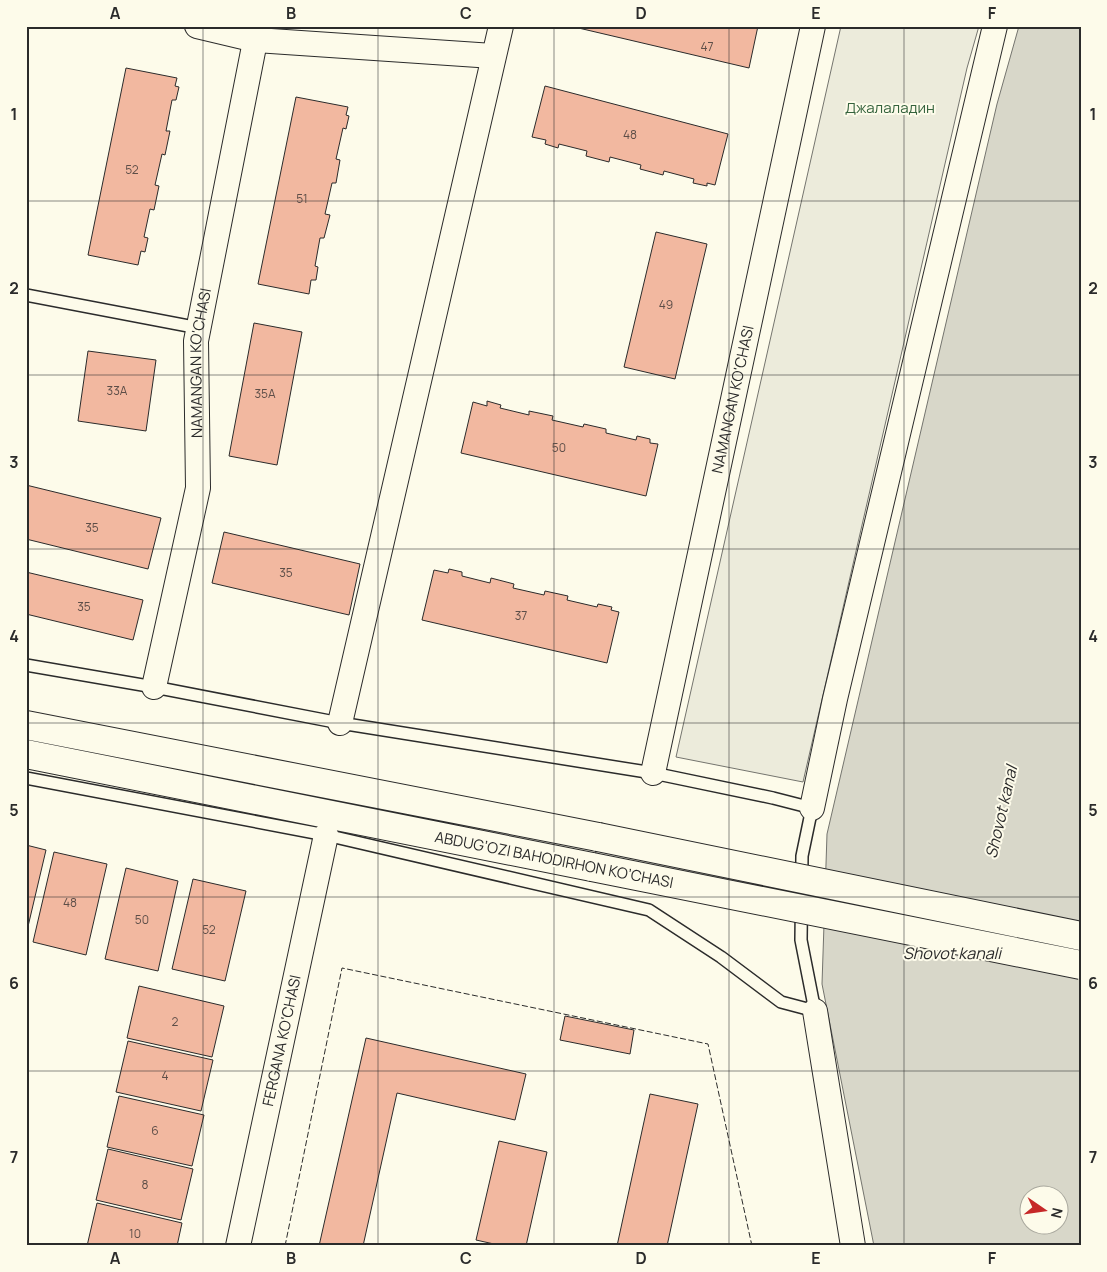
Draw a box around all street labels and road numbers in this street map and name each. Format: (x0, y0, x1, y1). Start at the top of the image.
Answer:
street label: NAMANGAN KO'CHASI (185, 286, 216, 438)
street label: NAMANGAN KO'CHASI (706, 323, 759, 475)
street label: ABDUG’OZI BAHODIRHON KO’CHASI (433, 826, 675, 893)
street label: FERGANA KO'CHASI (257, 973, 306, 1108)

